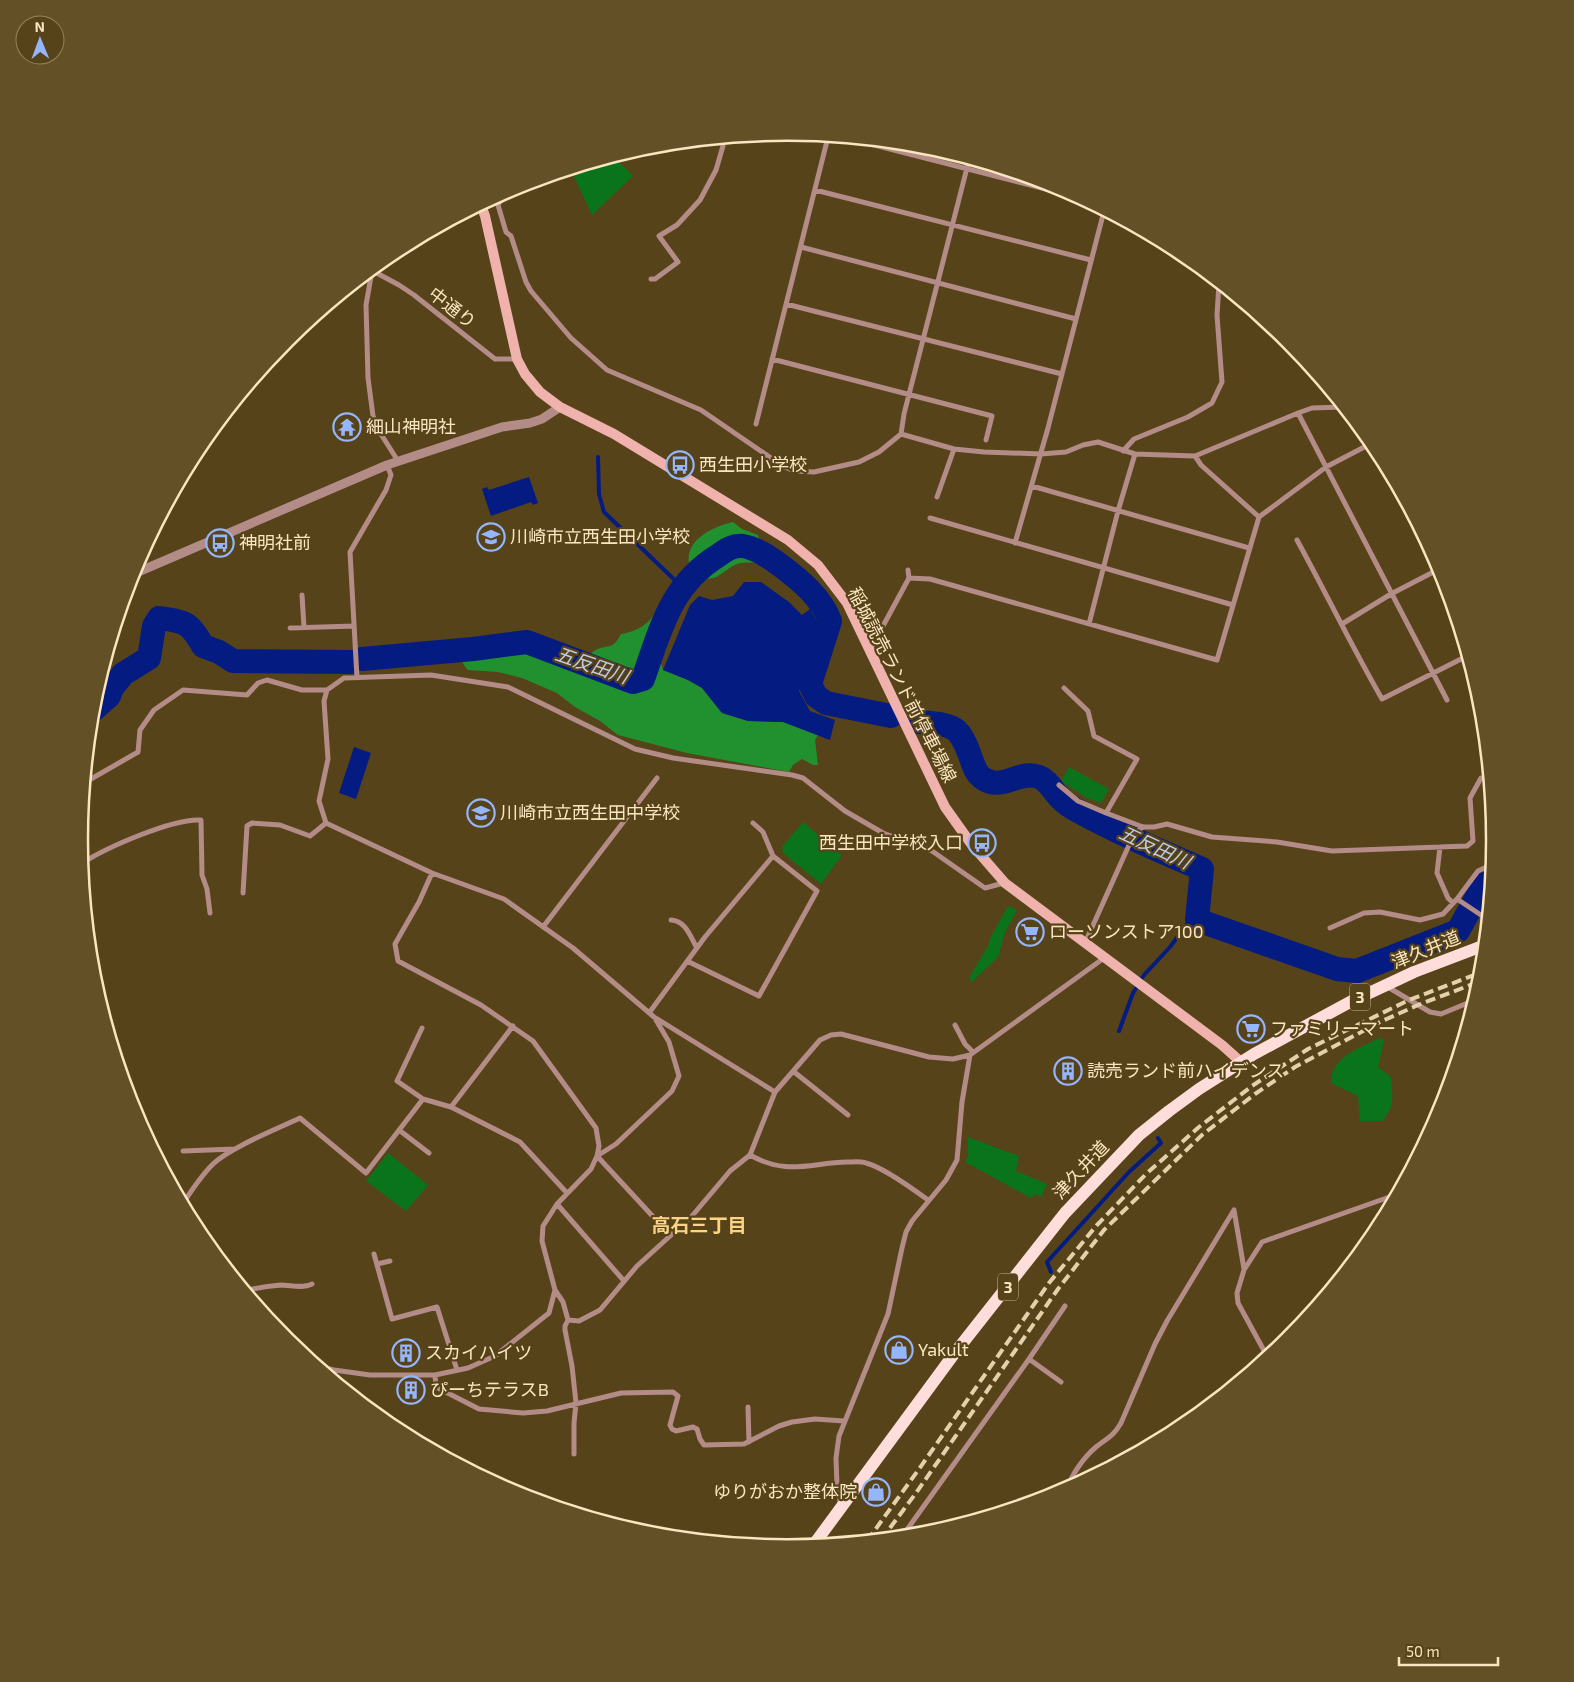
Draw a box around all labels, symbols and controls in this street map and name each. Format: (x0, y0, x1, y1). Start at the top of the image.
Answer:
north arrow (15, 15, 65, 65)
text: N (35, 18, 45, 35)
street label: 中通り (425, 282, 481, 333)
temple icon: 細山神明社 (332, 412, 362, 442)
place label: 細山神明社 (366, 415, 456, 437)
bus stop icon: 西生田小学校 (665, 450, 695, 480)
place label: 西生田小学校 (699, 453, 807, 475)
school or university icon: 川崎市立西生田小学校 (476, 522, 506, 552)
place label: 川崎市立西生田小学校 (510, 525, 690, 547)
bus stop icon: 神明社前 (205, 528, 235, 558)
place label: 神明社前 (239, 531, 311, 553)
street label: 稲城読売ランド前停車場線 (844, 583, 962, 786)
water label: 五反田川 (552, 641, 634, 688)
school or university icon: 川崎市立西生田中学校 (466, 798, 496, 828)
place label: 川崎市立西生田中学校 (500, 801, 680, 823)
water label: 五反田川 (1116, 820, 1196, 874)
bus stop icon: 西生田中学校入口 (967, 828, 997, 858)
place label: 西生田中学校入口 (819, 831, 963, 853)
supermarket icon: ローソンストア100 (1015, 917, 1045, 947)
place label: ローソンストア100 (1049, 920, 1204, 942)
street label: 津久井道 (1388, 925, 1463, 973)
road number: 3 (1350, 984, 1370, 1010)
supermarket icon: ファミリーマート (1236, 1014, 1266, 1044)
place label: ファミリーマート (1270, 1017, 1414, 1039)
building icon: 読売ランド前ハイデンス (1053, 1056, 1083, 1086)
place label: 読売ランド前ハイデンス (1087, 1059, 1284, 1081)
street label: 津久井道 (1048, 1135, 1113, 1203)
district label: 高石三丁目 (651, 1213, 747, 1236)
road number: 3 (998, 1274, 1018, 1300)
shop icon: Yakult (884, 1335, 914, 1365)
building icon: スカイハイツ (391, 1338, 421, 1368)
place label: Yakult (918, 1338, 969, 1360)
place label: スカイハイツ (425, 1341, 532, 1363)
building icon: ぴーちテラスB (396, 1375, 426, 1405)
place label: ぴーちテラスB (430, 1378, 549, 1400)
shop icon: ゆりがおか整体院 (861, 1477, 891, 1507)
place label: ゆりがおか整体院 (713, 1480, 857, 1502)
scale bar (1399, 1634, 1498, 1666)
text: 50 m (1406, 1642, 1440, 1660)

